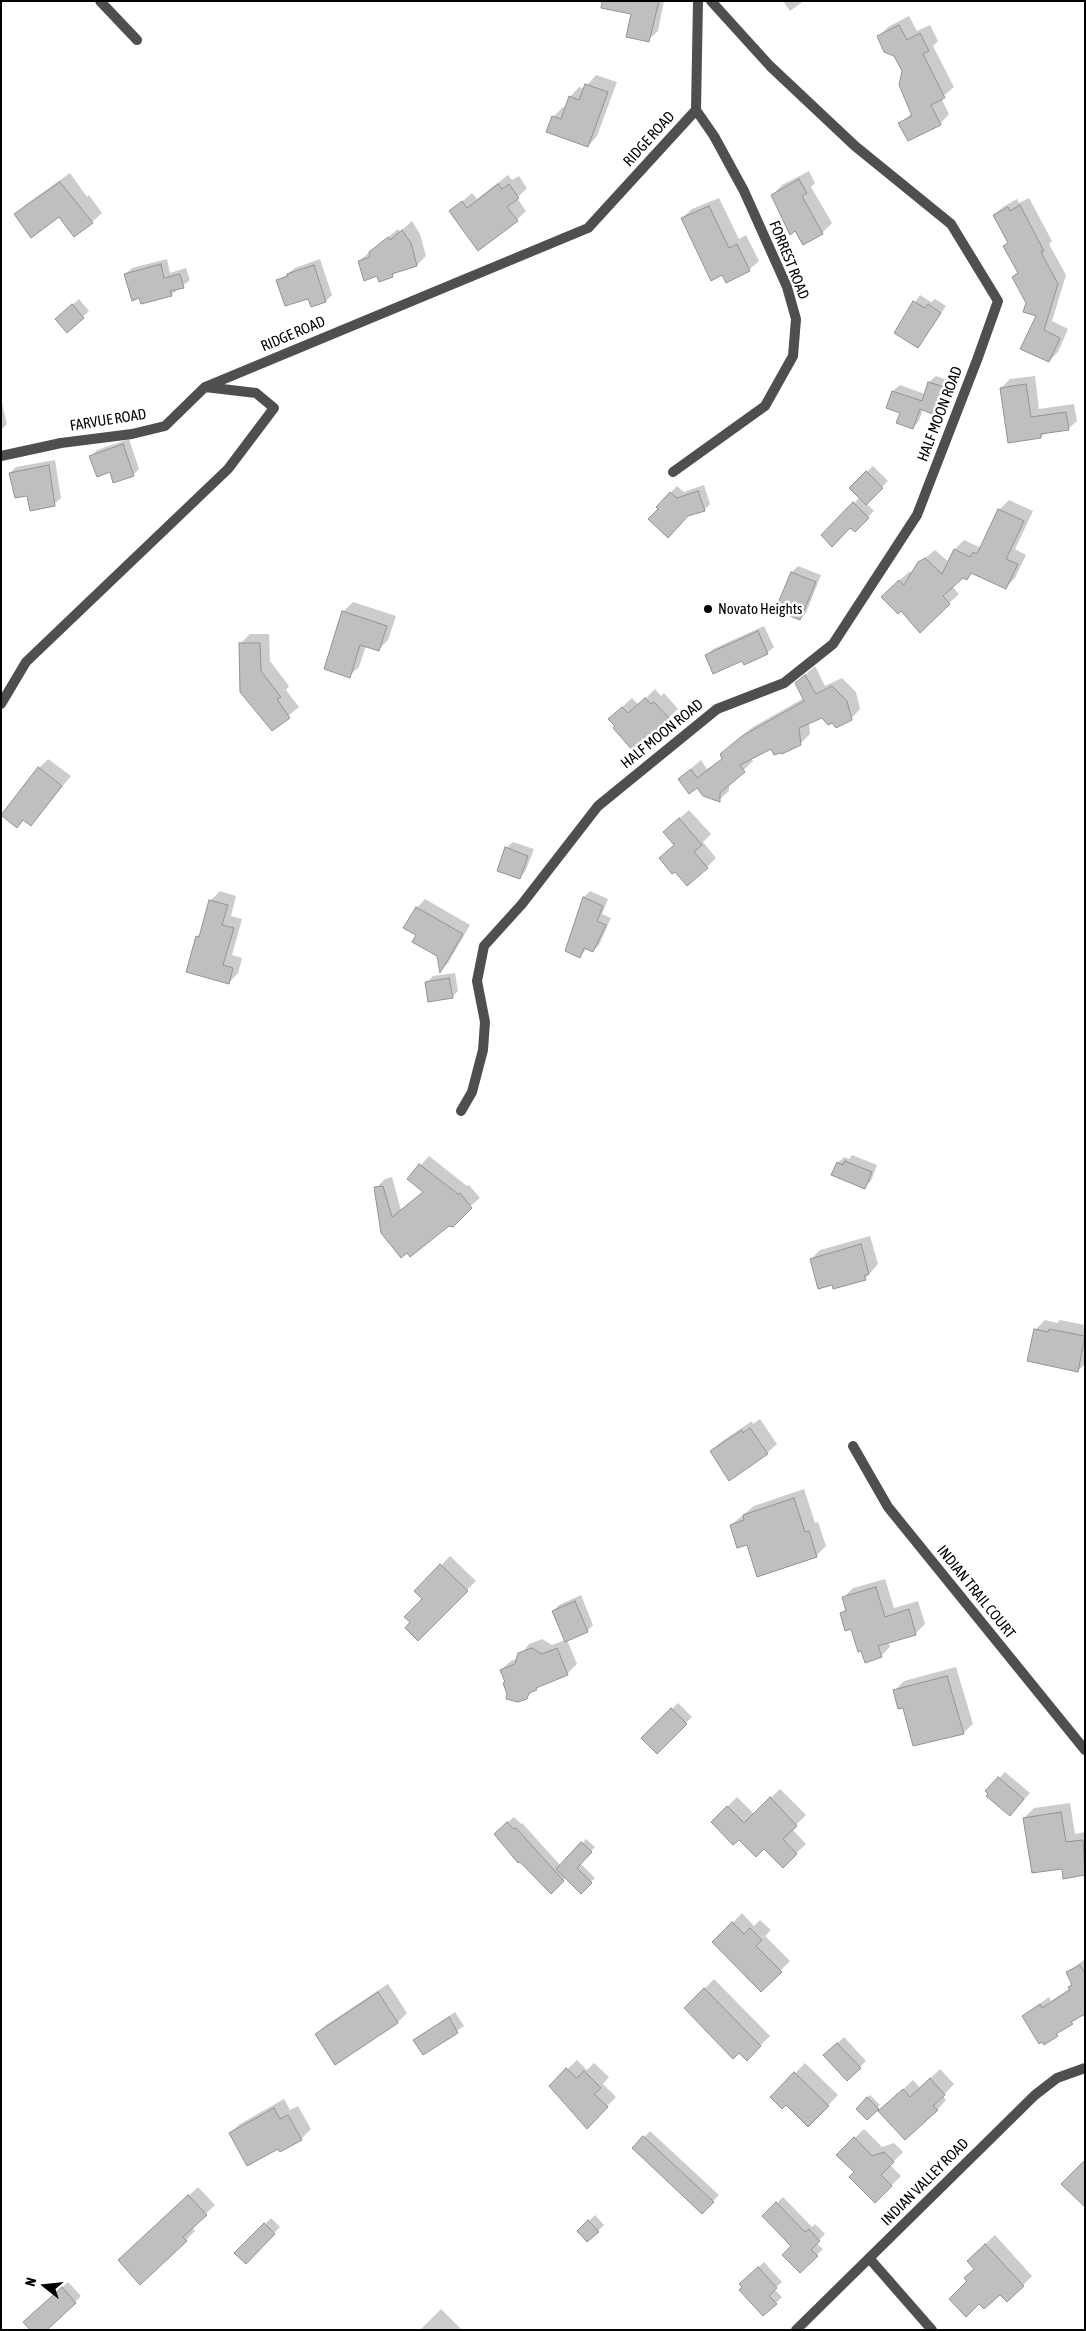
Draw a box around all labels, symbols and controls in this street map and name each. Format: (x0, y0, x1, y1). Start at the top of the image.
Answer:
street label: RIDGE ROAD (620, 108, 678, 170)
street label: FORREST ROAD (765, 218, 813, 302)
street label: RIDGE ROAD (258, 312, 328, 356)
street label: HALF MOON ROAD (914, 364, 966, 464)
street label: FARVUE ROAD (69, 405, 147, 435)
place label: Novato Heights (718, 600, 802, 618)
marker: Novato Heights (702, 603, 714, 615)
street label: HALF MOON ROAD (617, 695, 707, 773)
street label: INDIAN TRAIL COURT (933, 1542, 1019, 1642)
street label: INDIAN VALLEY ROAD (878, 2135, 972, 2229)
north arrow (20, 2261, 70, 2311)
text: N (22, 2276, 39, 2288)

